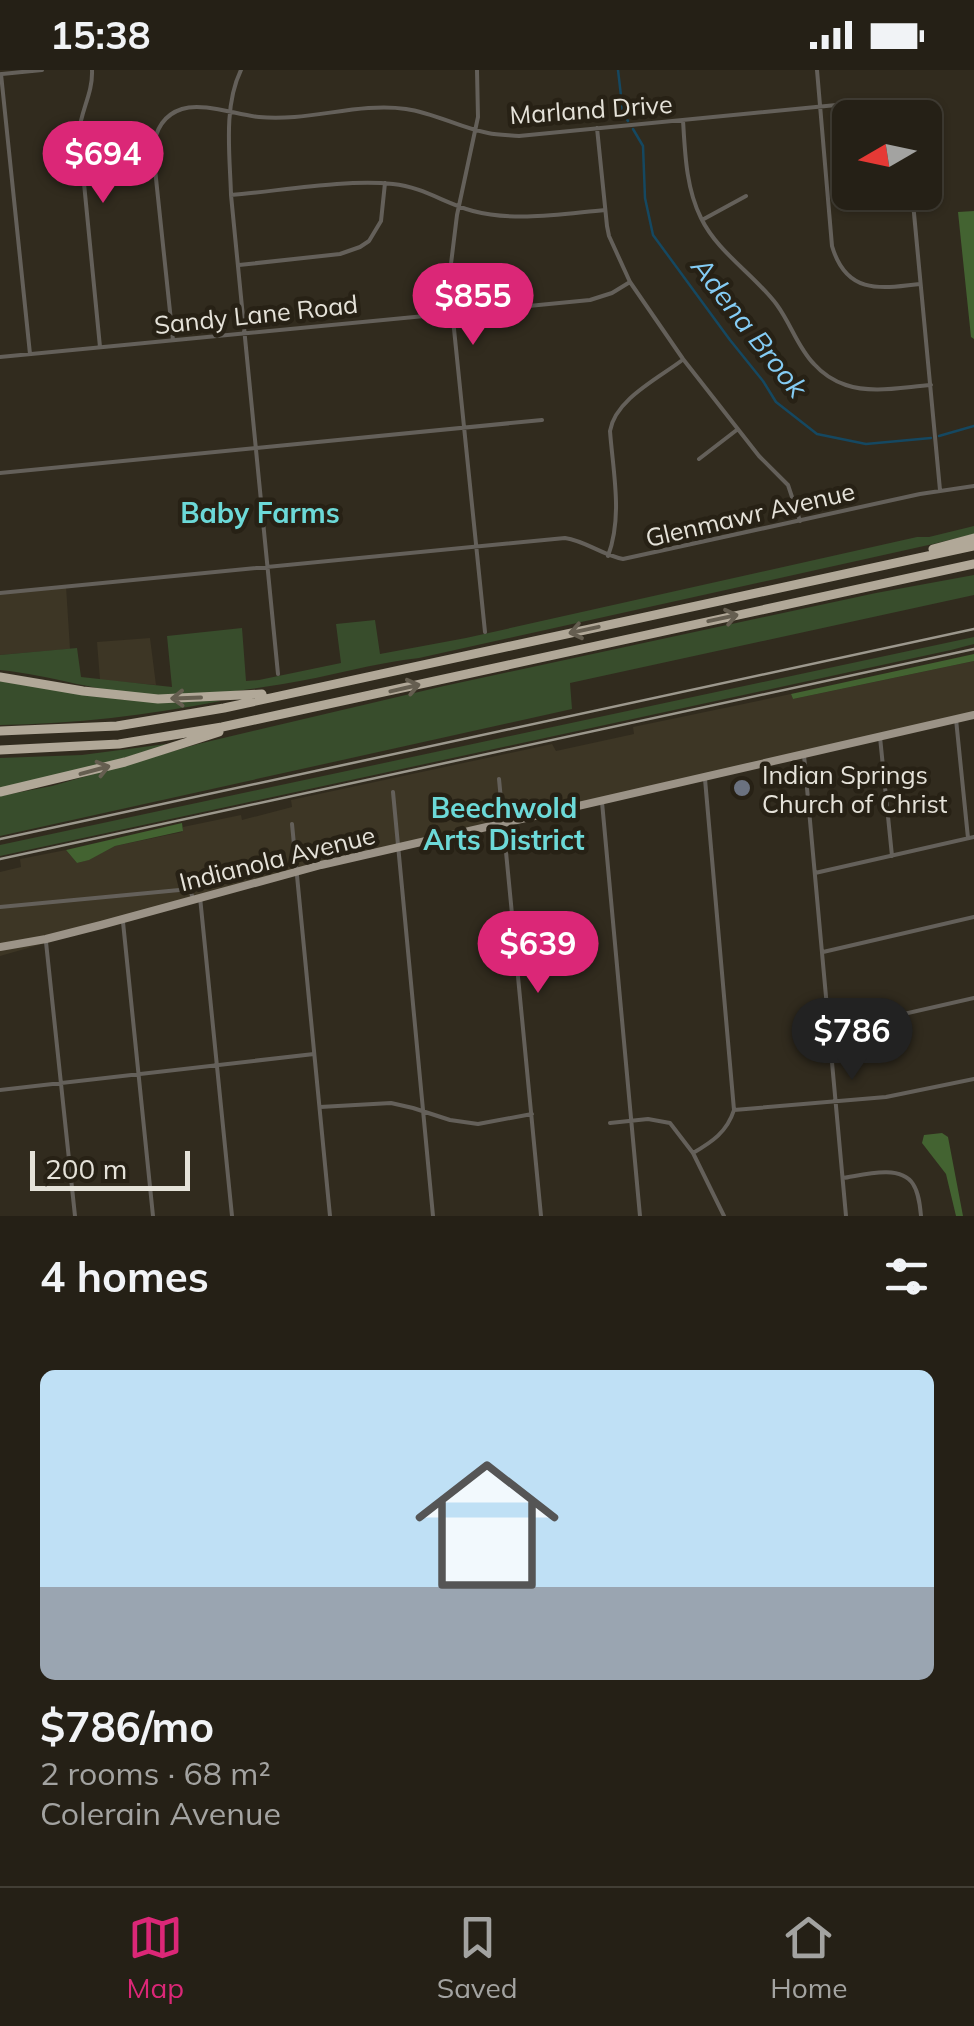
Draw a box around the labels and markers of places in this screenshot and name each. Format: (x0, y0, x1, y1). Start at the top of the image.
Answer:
pin: $694 (44, 121, 162, 206)
pin: $855 (414, 263, 532, 348)
place label: Indian Springs Church of Christ (762, 759, 948, 819)
marker: Indian Springs Church of Christ (731, 777, 753, 799)
pin: $639 (479, 911, 597, 996)
pin: $786 (793, 998, 911, 1083)

